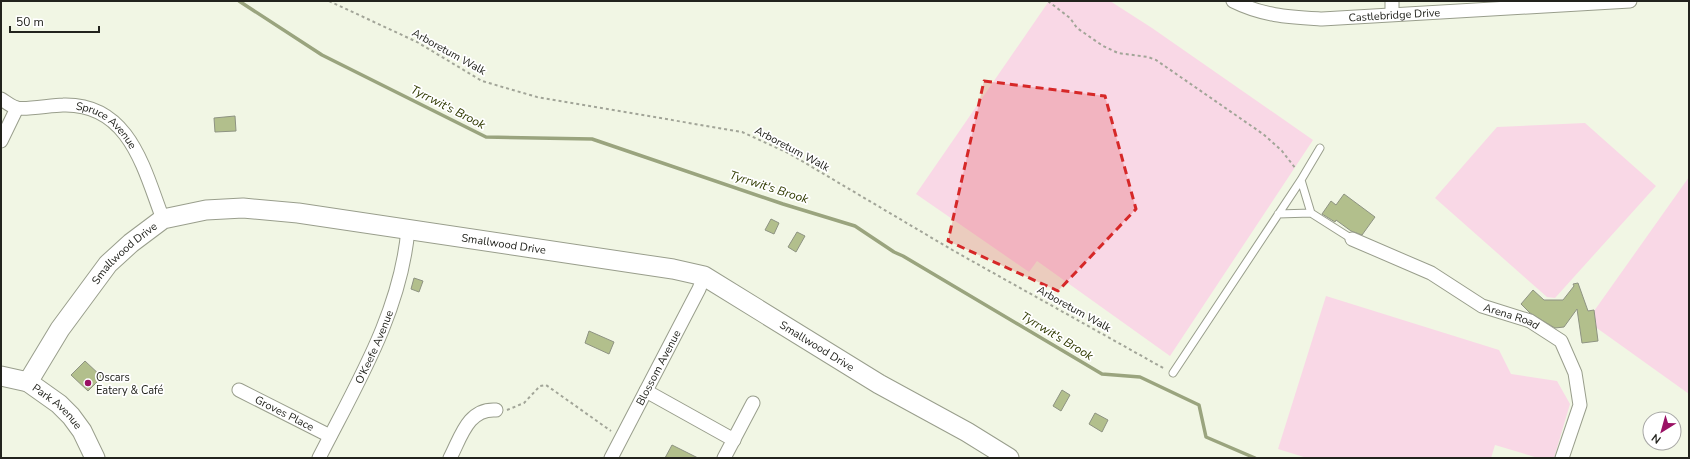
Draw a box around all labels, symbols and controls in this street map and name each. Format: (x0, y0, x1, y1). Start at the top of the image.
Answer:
street label: Castlebridge Drive (1348, 5, 1441, 25)
scale bar (10, 8, 99, 34)
text: 50 m (16, 14, 44, 30)
street label: Arboretum Walk (409, 25, 489, 79)
water label: Tyrrwit's Brook (408, 81, 489, 133)
street label: Spruce Avenue (75, 98, 140, 152)
street label: Arboretum Walk (752, 123, 832, 175)
water label: Tyrrwit's Brook (728, 167, 811, 208)
street label: Smallwood Drive (88, 218, 160, 287)
street label: Smallwood Drive (460, 230, 547, 257)
street label: Arboretum Walk (1034, 282, 1114, 336)
street label: Arena Road (1482, 299, 1543, 333)
street label: O'Keefe Avenue (351, 308, 397, 386)
water label: Tyrrwit's Brook (1018, 308, 1097, 364)
street label: Smallwood Drive (777, 317, 858, 375)
street label: Blossom Avenue (632, 327, 684, 408)
place label: Oscars Eatery & Café (96, 370, 164, 398)
marker: Oscars Eatery & Café (83, 378, 93, 388)
street label: Park Avenue (30, 380, 86, 432)
street label: Groves Place (252, 392, 317, 434)
north arrow (1642, 411, 1682, 451)
text: N (1648, 430, 1664, 447)

